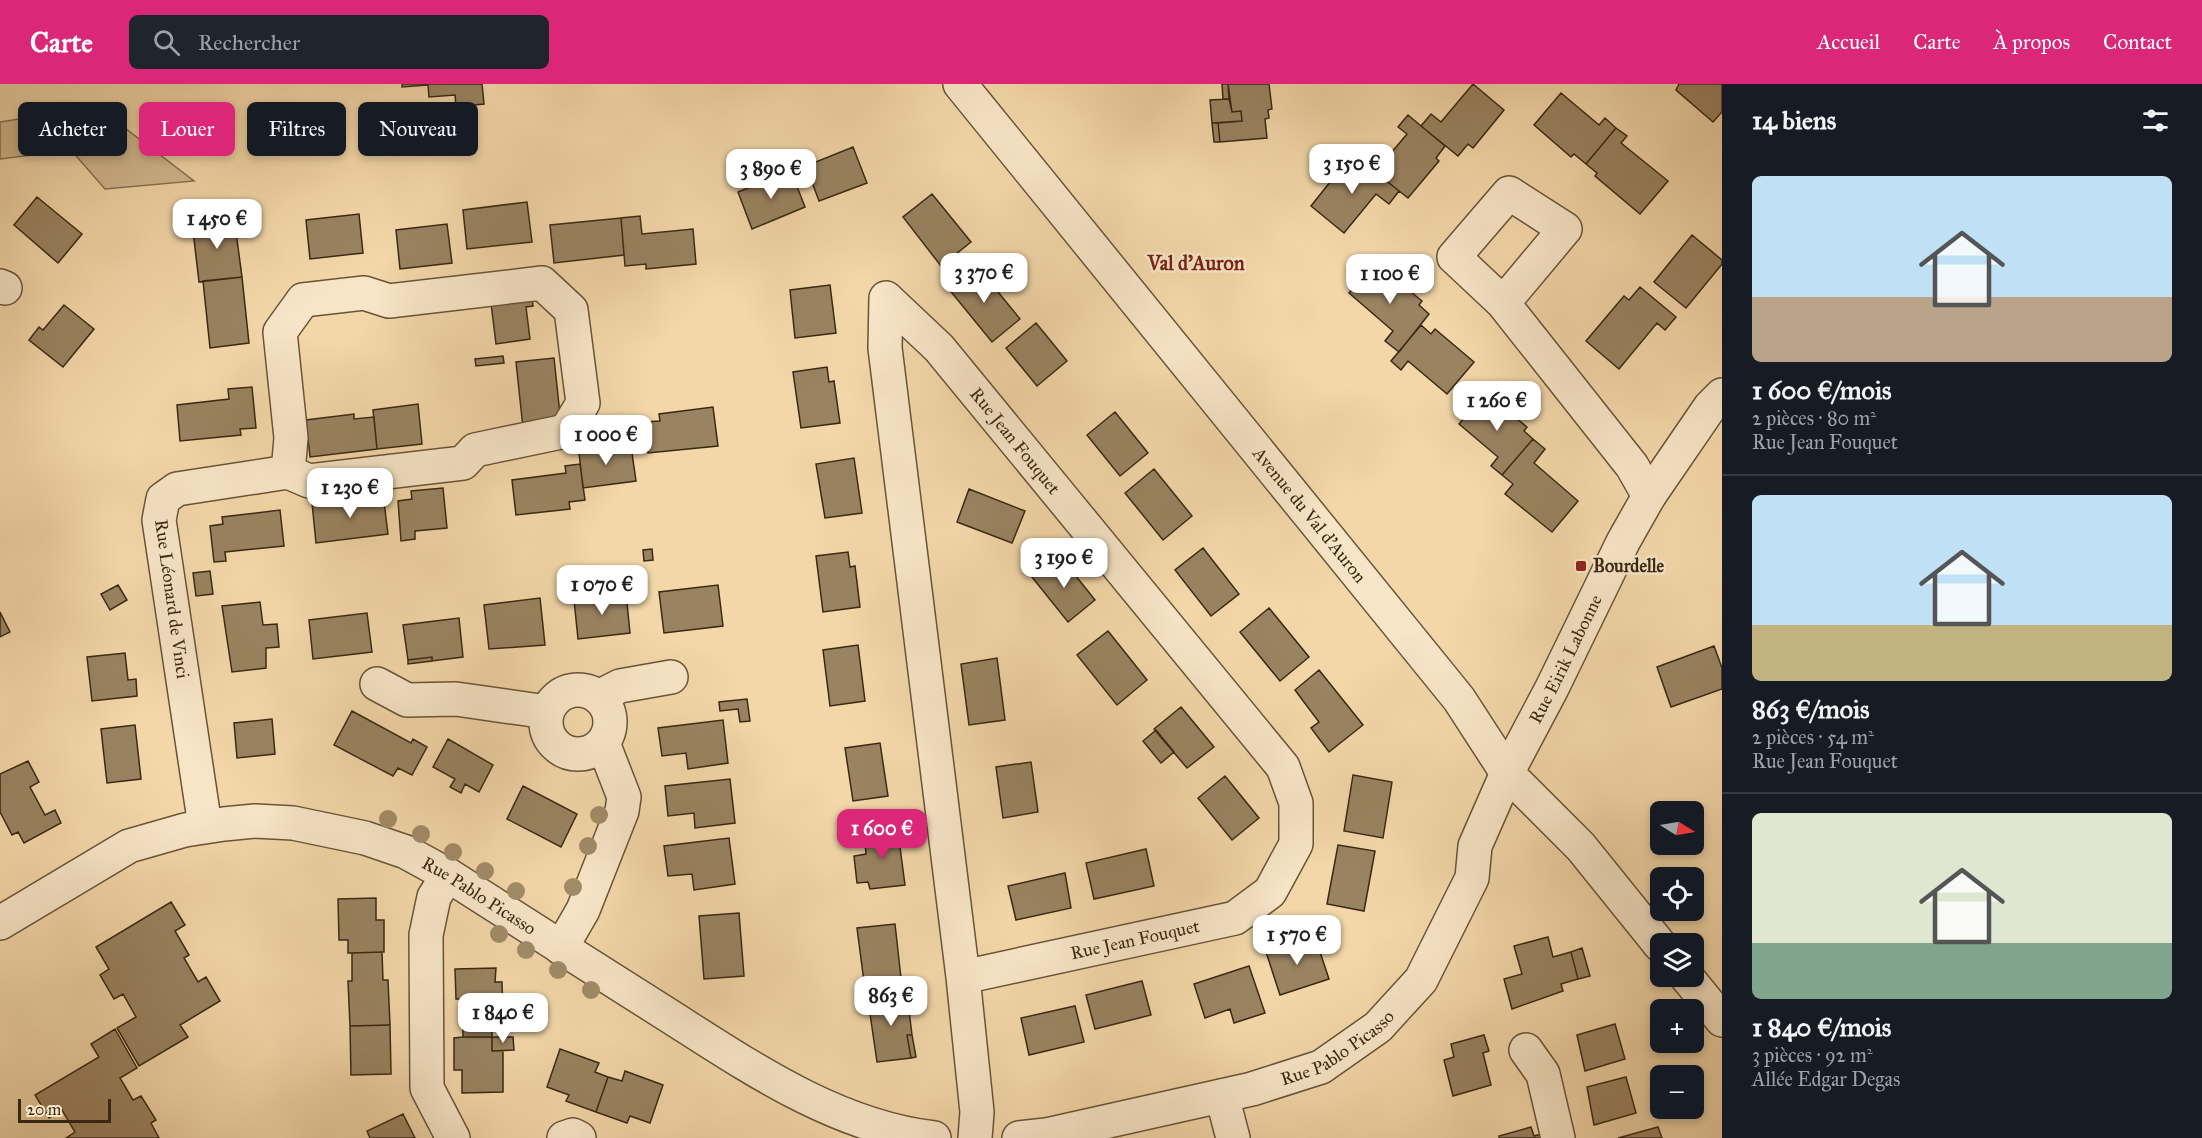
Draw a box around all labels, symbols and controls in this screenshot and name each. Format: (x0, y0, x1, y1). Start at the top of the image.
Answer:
search box (129, 15, 549, 69)
text: Carte (30, 25, 93, 60)
icon: search (150, 26, 183, 59)
text: Rechercher (198, 29, 300, 56)
text: Accueil (1817, 29, 1880, 55)
text: Carte (1913, 29, 1961, 55)
text: À propos (1994, 29, 2070, 55)
text: Contact (2103, 29, 2172, 55)
chip: Acheter (18, 102, 127, 156)
chip: Louer (139, 102, 235, 156)
chip: Filtres (247, 102, 346, 156)
chip: Nouveau (358, 102, 478, 156)
text: 14 biens (1752, 104, 1836, 136)
icon: filters (2139, 104, 2172, 137)
pin: 3 150 € (1297, 144, 1407, 195)
pin: 3 890 € (716, 149, 826, 200)
text: 3 150 € (1323, 151, 1381, 175)
text: 3 890 € (740, 156, 802, 180)
pin: 1 450 € (162, 199, 272, 250)
text: 1 450 € (187, 206, 247, 230)
icon: home (1908, 215, 2016, 323)
district label: Val d'Auron (1146, 251, 1245, 275)
pin: 3 370 € (929, 253, 1039, 304)
pin: 1 100 € (1335, 254, 1445, 305)
text: 3 370 € (954, 260, 1014, 284)
text: 1 100 € (1360, 261, 1420, 285)
text: 1 600 €/mois (1752, 374, 1892, 406)
pin: 1 260 € (1442, 381, 1552, 432)
street label: Rue Jean Fouquet (964, 383, 1065, 500)
text: 1 260 € (1467, 388, 1527, 412)
text: 2 pièces · 80 m² (1752, 406, 1876, 430)
pin: 1 000 € (551, 415, 661, 466)
text: 1 000 € (574, 422, 638, 446)
text: Rue Jean Fouquet (1752, 430, 1898, 454)
street label: Avenue du Val d'Auron (1248, 442, 1371, 587)
pin: 1 230 € (295, 468, 405, 519)
text: 1 230 € (321, 475, 379, 499)
street label: Rue Léonard de Vinci (150, 518, 194, 680)
icon: home (1908, 534, 2016, 642)
pin: 3 190 € (1009, 538, 1119, 589)
text: 3 190 € (1035, 545, 1093, 569)
place label: Bourdelle (1593, 555, 1665, 577)
marker: Bourdelle (1574, 559, 1588, 573)
pin: 1 070 € (547, 565, 657, 616)
text: 1 070 € (571, 572, 633, 596)
street label: Rue Eirik Labonne (1524, 591, 1607, 727)
text: 863 €/mois (1752, 693, 1870, 725)
text: 2 pièces · 54 m² (1752, 725, 1874, 749)
text: Rue Jean Fouquet (1752, 749, 1898, 773)
north arrow (1650, 801, 1704, 855)
map controls (1650, 801, 1704, 1119)
pin: 1 600 € (827, 809, 937, 860)
text: 1 600 € (851, 816, 913, 840)
street label: Rue Pablo Picasso (418, 852, 540, 940)
icon: home (1908, 852, 2016, 960)
button: locate (1650, 867, 1704, 921)
street label: Rue Jean Fouquet (1068, 915, 1202, 964)
pin: 1 570 € (1242, 915, 1352, 966)
text: 1 570 € (1267, 922, 1327, 946)
button: layers (1650, 933, 1704, 987)
pin: 863 € (849, 976, 933, 1027)
text: 863 € (868, 983, 914, 1007)
pin: 1 840 € (448, 993, 558, 1044)
button: + (1650, 999, 1704, 1053)
text: 1 840 € (472, 1000, 534, 1024)
street label: Rue Pablo Picasso (1278, 1006, 1399, 1090)
text: 1 840 €/mois (1752, 1011, 1891, 1043)
text: 3 pièces · 92 m² (1752, 1043, 1873, 1067)
button: − (1650, 1065, 1704, 1119)
text: Allée Edgar Degas (1752, 1067, 1900, 1091)
scale bar (18, 1096, 111, 1124)
text: 20 m (27, 1100, 61, 1119)

